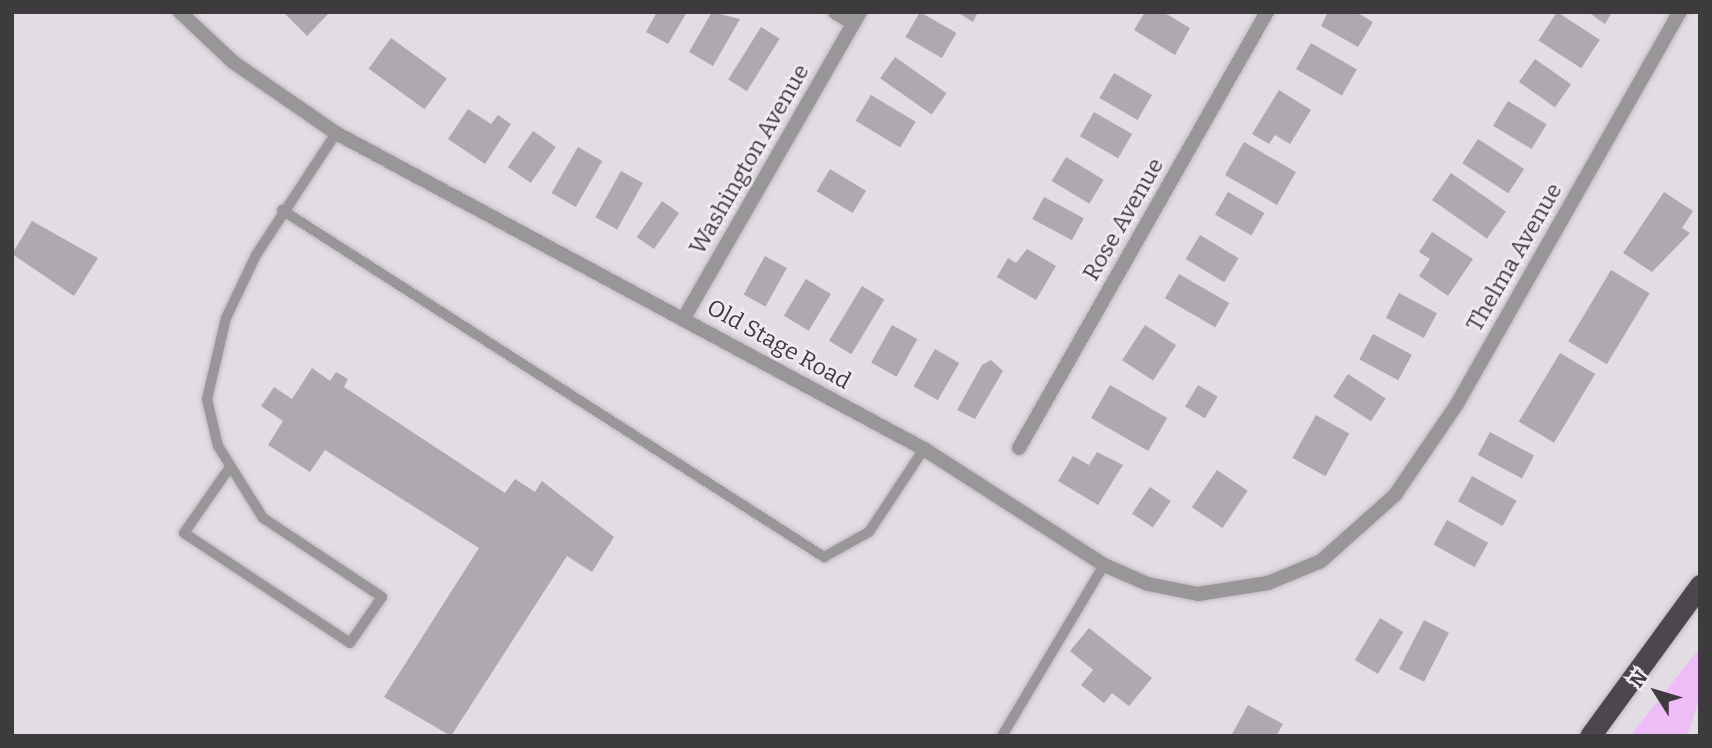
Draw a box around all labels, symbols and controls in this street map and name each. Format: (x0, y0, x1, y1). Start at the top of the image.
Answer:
street label: Washington Avenue (683, 59, 815, 259)
street label: Rose Avenue (1077, 153, 1169, 285)
street label: Thelma Avenue (1460, 178, 1568, 336)
street label: Old Stage Road (702, 293, 856, 395)
north arrow (1621, 657, 1691, 727)
text: N (1625, 666, 1652, 692)

